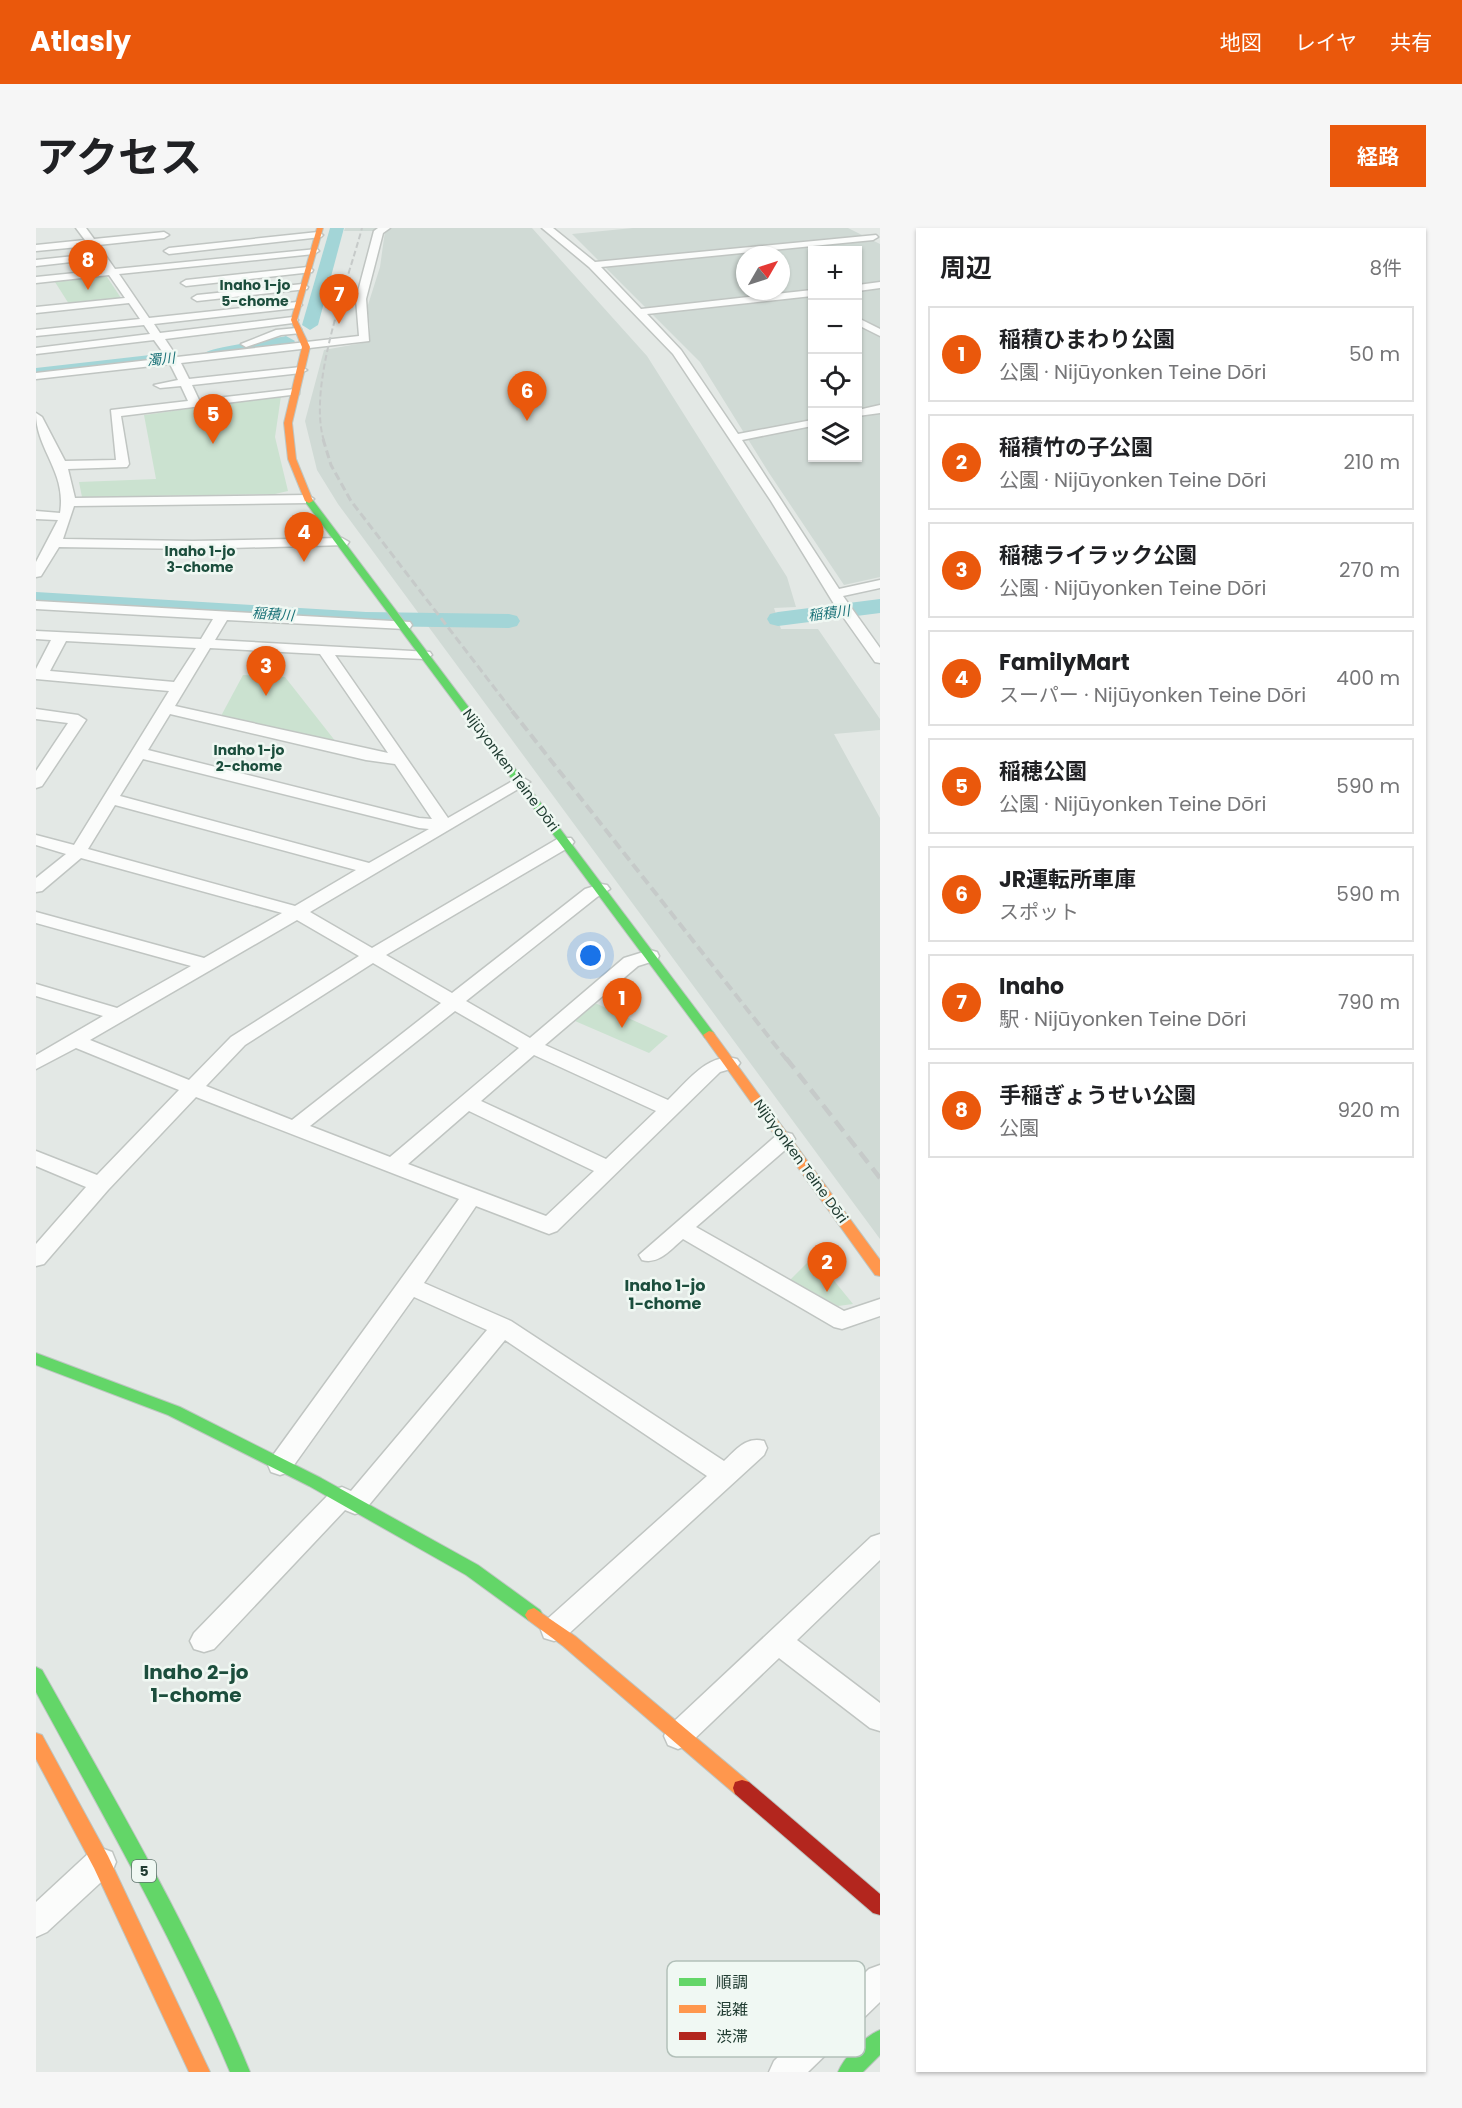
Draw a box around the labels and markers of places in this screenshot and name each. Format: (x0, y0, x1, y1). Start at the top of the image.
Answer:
pin: 8 (68, 241, 108, 290)
pin: 7 (320, 274, 358, 324)
pin: 6 (508, 372, 546, 421)
pin: 5 (194, 394, 232, 444)
pin: 4 (284, 512, 324, 562)
pin: 3 (246, 646, 286, 696)
pin: 1 (602, 978, 642, 1028)
pin: 2 (808, 1242, 846, 1292)

